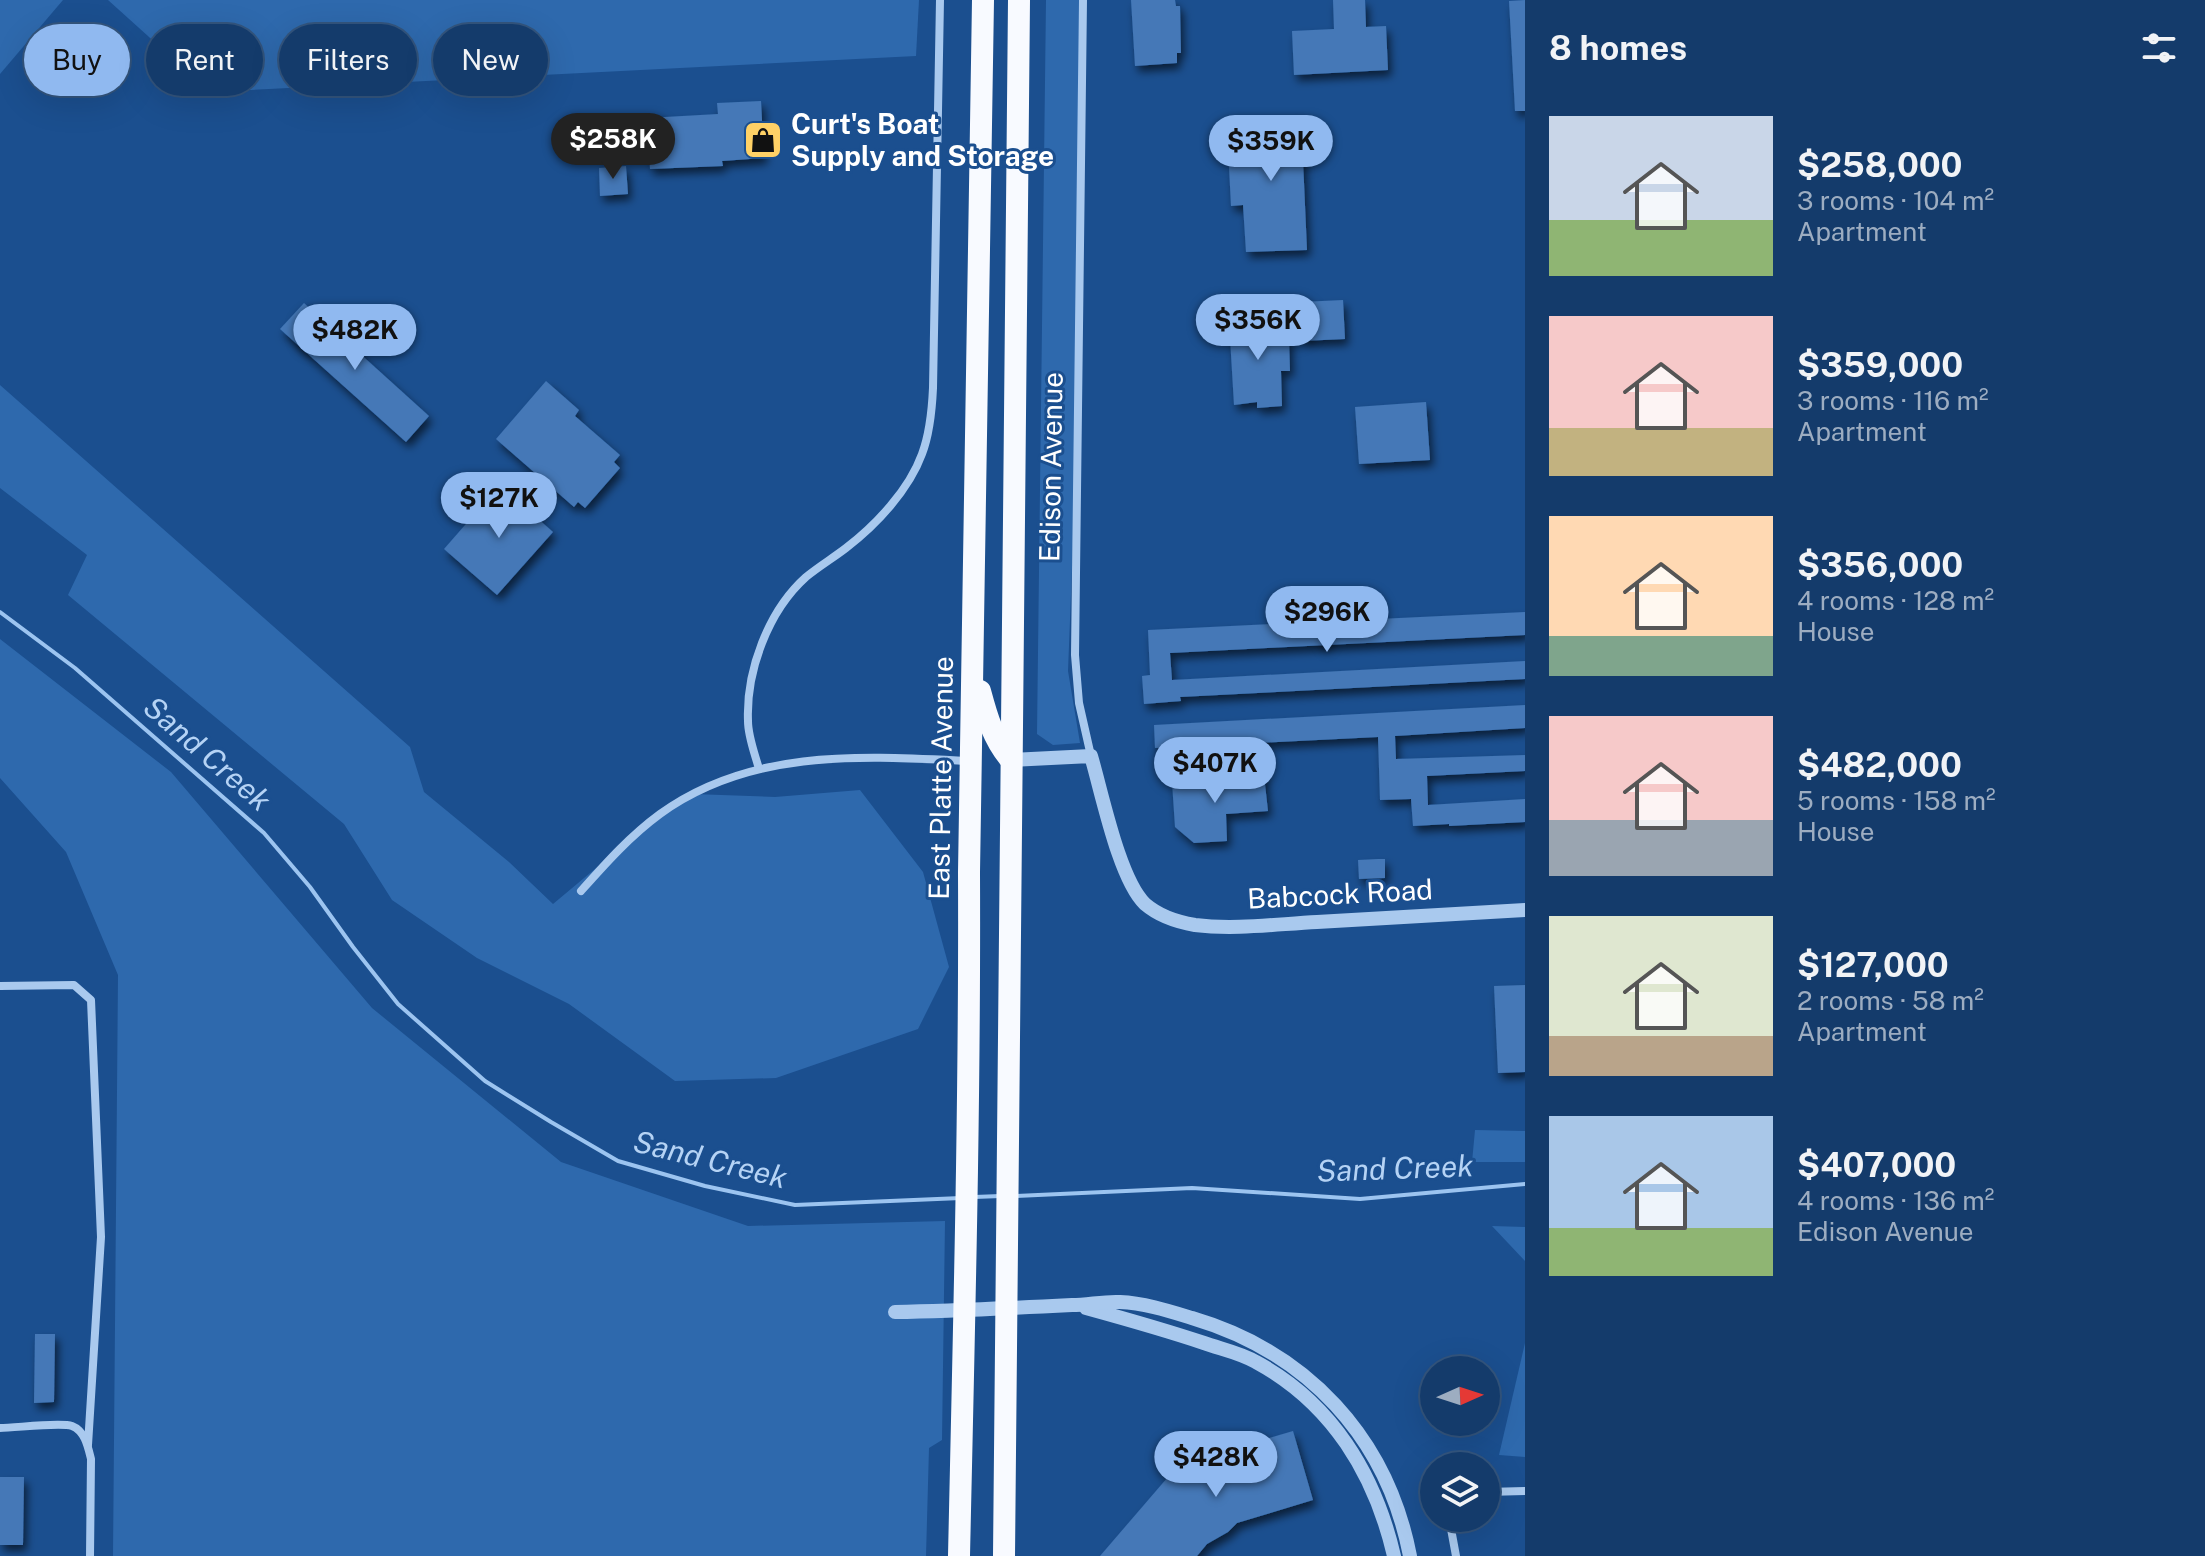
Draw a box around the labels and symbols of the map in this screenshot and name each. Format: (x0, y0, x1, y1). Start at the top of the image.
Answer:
place label: Curt's Boat Supply and Storage (791, 107, 1054, 172)
pin: $258K (557, 113, 669, 181)
pin: $359K (1215, 115, 1327, 183)
shop icon: Curt's Boat Supply and Storage (742, 119, 784, 161)
pin: $356K (1202, 294, 1314, 362)
pin: $482K (299, 304, 411, 372)
street label: Edison Avenue (1032, 372, 1069, 562)
pin: $127K (443, 472, 555, 540)
pin: $296K (1271, 586, 1383, 654)
street label: East Platte Avenue (922, 656, 959, 900)
water label: Sand Creek (137, 688, 279, 819)
pin: $407K (1159, 737, 1271, 805)
street label: Babcock Road (1246, 872, 1434, 915)
water label: Sand Creek (630, 1123, 791, 1196)
water label: Sand Creek (1316, 1147, 1475, 1189)
north arrow (1420, 1356, 1500, 1436)
pin: $428K (1160, 1431, 1272, 1499)

